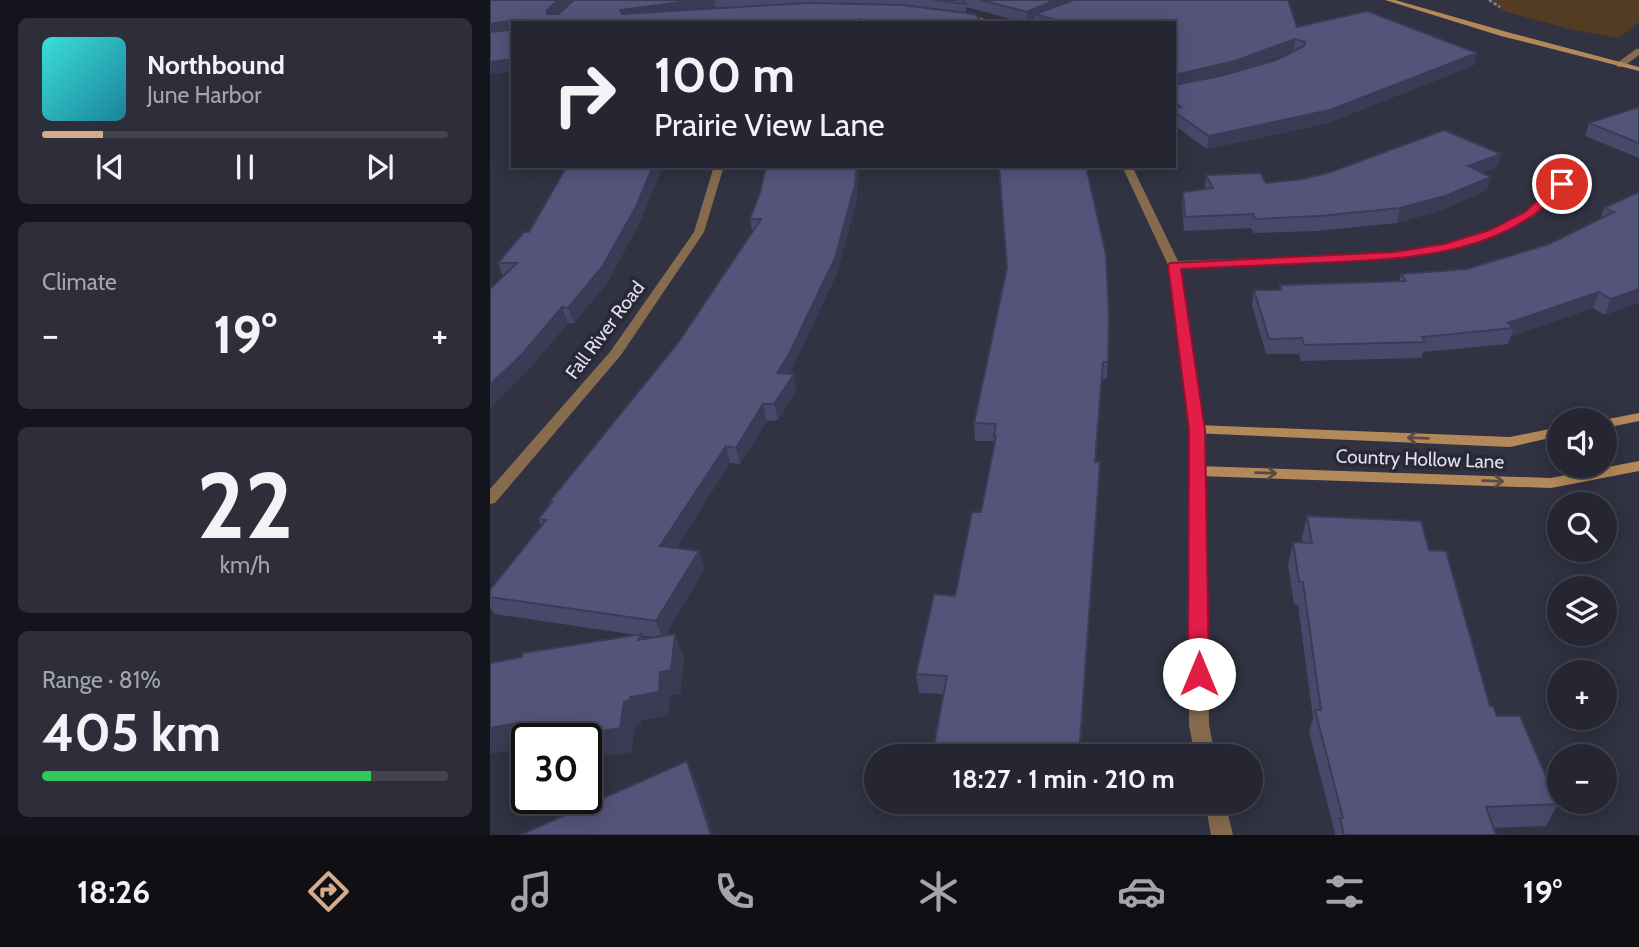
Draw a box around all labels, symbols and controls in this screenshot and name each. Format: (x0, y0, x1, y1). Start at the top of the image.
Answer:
text: 100 m (654, 45, 795, 104)
text: Northbound (147, 49, 285, 81)
icon: right (539, 49, 630, 140)
text: June Harbor (147, 81, 261, 109)
text: Prairie View Lane (654, 105, 885, 144)
icon: previous (91, 148, 129, 186)
icon: pause (226, 148, 264, 186)
icon: next (361, 148, 399, 186)
pin (1532, 154, 1592, 214)
icon: arrive (1543, 165, 1581, 203)
text: Climate (42, 268, 117, 296)
street label: Fall River Road (561, 276, 649, 384)
text: 19° (213, 303, 277, 366)
text: − (42, 311, 59, 358)
text: + (431, 311, 448, 358)
map controls (1547, 408, 1617, 814)
button: sound (1547, 408, 1617, 478)
one-way arrow (1407, 432, 1430, 445)
street label: Country Hollow Lane (1335, 445, 1505, 473)
text: 22 (197, 450, 293, 561)
one-way arrow (1254, 466, 1277, 480)
one-way arrow (1481, 475, 1504, 488)
button: search (1547, 492, 1617, 562)
text: km/h (220, 551, 270, 579)
button: layers (1547, 576, 1617, 646)
position arrow (1162, 637, 1236, 711)
button: + (1547, 660, 1617, 730)
text: Range · 81% (42, 666, 161, 694)
text: 405 km (42, 701, 221, 764)
speed limit sign: 30 (511, 723, 602, 814)
button: − (1547, 744, 1617, 814)
text: 18:27 · 1 min · 210 m (952, 763, 1175, 795)
icon: directions (304, 867, 353, 916)
icon: music (507, 867, 556, 916)
icon: phone (710, 867, 759, 916)
icon: climate (914, 867, 963, 916)
icon: car (1117, 867, 1166, 916)
icon: filters (1320, 867, 1369, 916)
text: 18:26 (77, 872, 150, 911)
text: 19° (1523, 872, 1562, 911)

